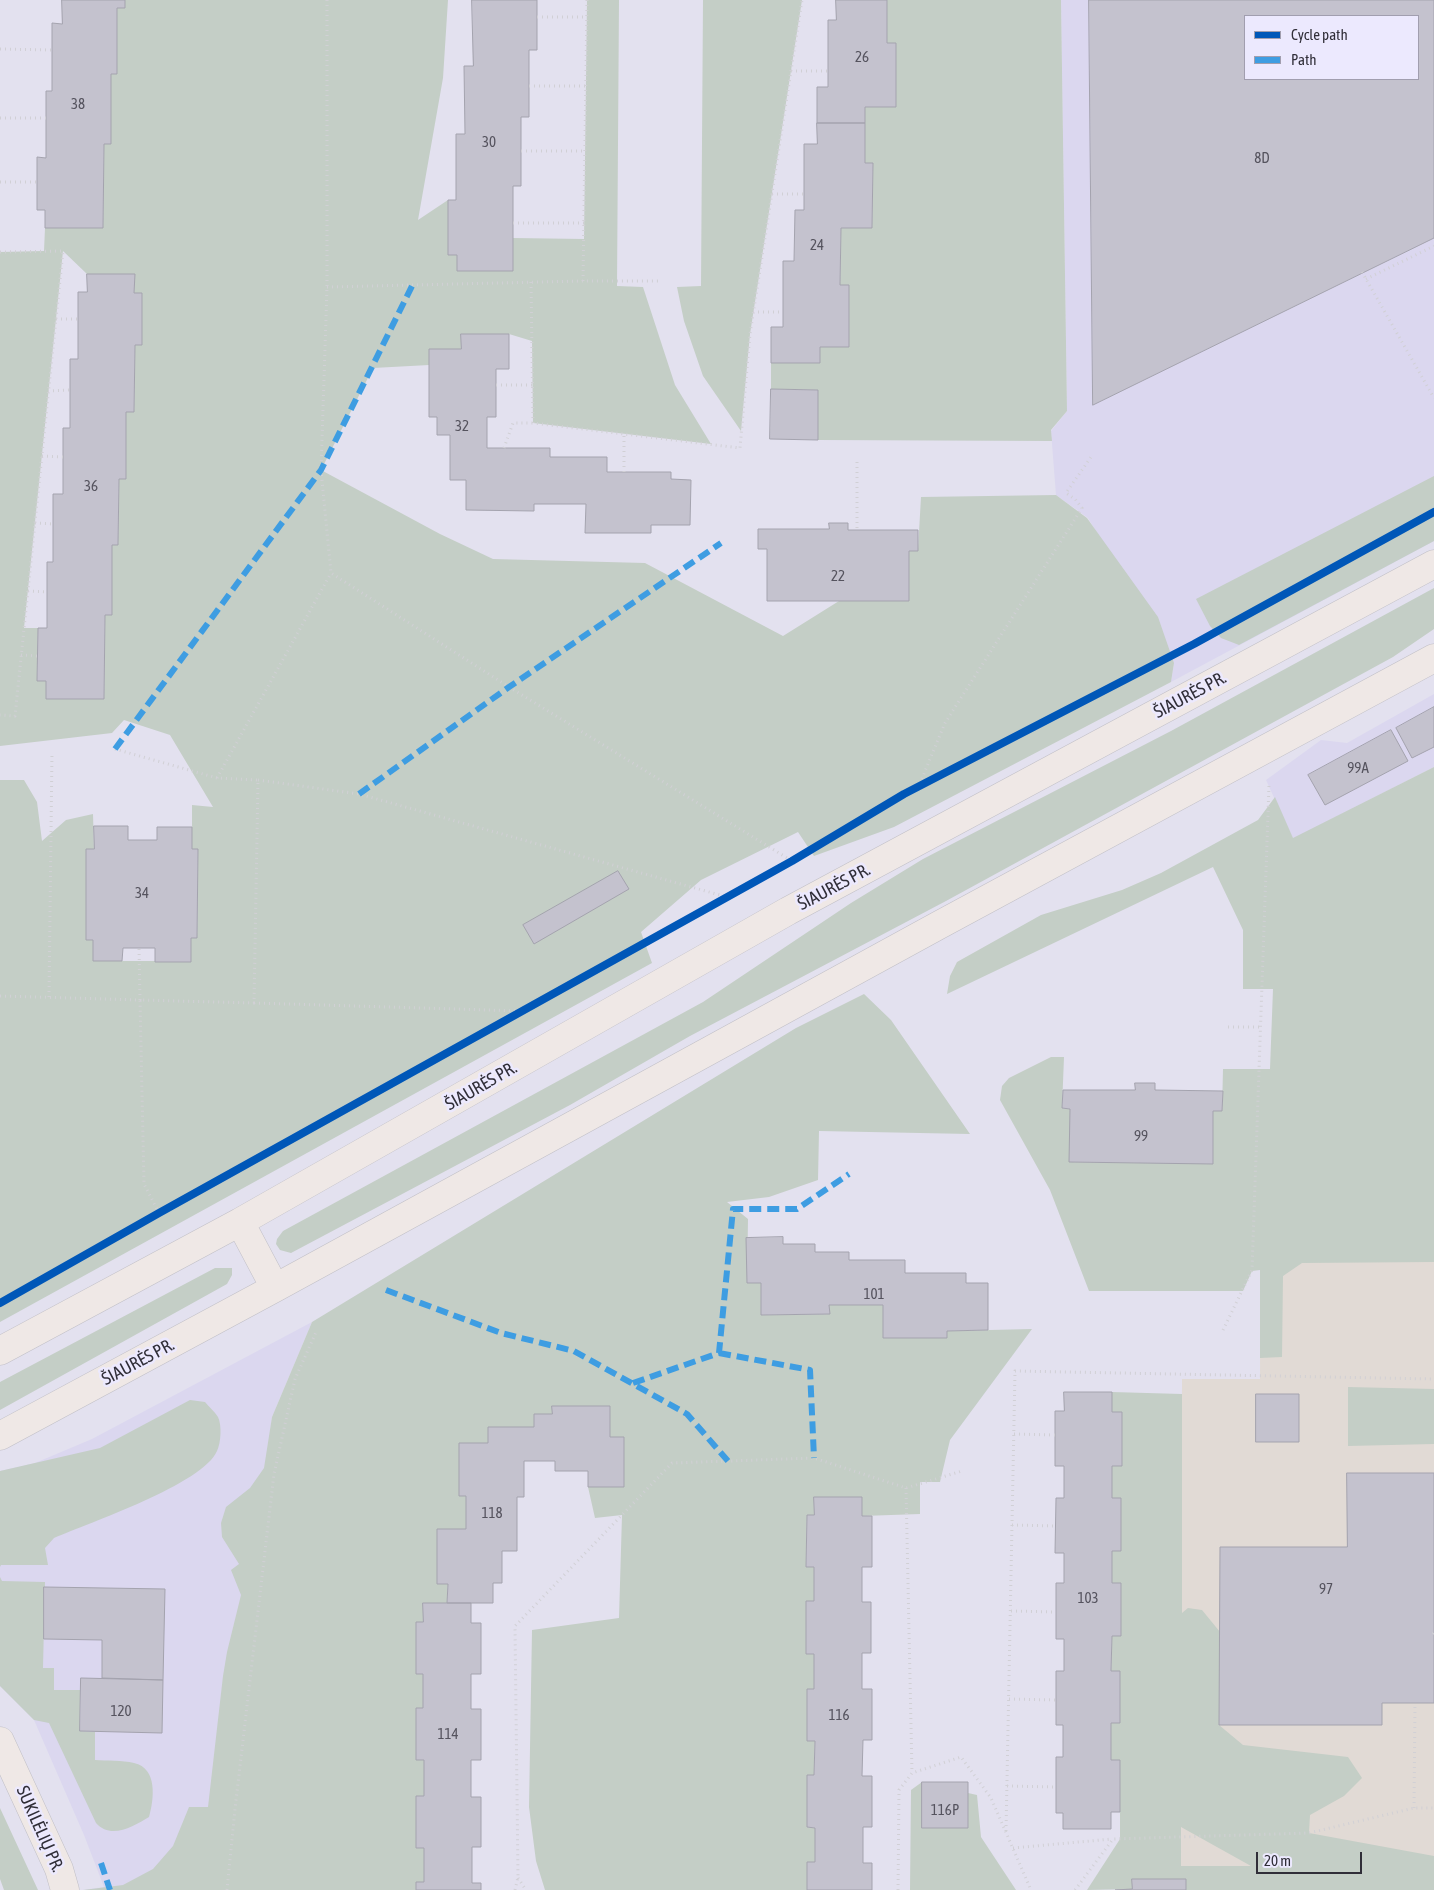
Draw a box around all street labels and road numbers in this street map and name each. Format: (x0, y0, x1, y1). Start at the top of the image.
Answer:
street label: ŠIAURĖS PR. (1150, 667, 1230, 723)
street label: ŠIAURĖS PR. (794, 859, 874, 915)
street label: ŠIAURĖS PR. (441, 1057, 521, 1115)
street label: ŠIAURĖS PR. (98, 1334, 178, 1390)
street label: SUKILĖLIŲ PR. (11, 1783, 69, 1875)

